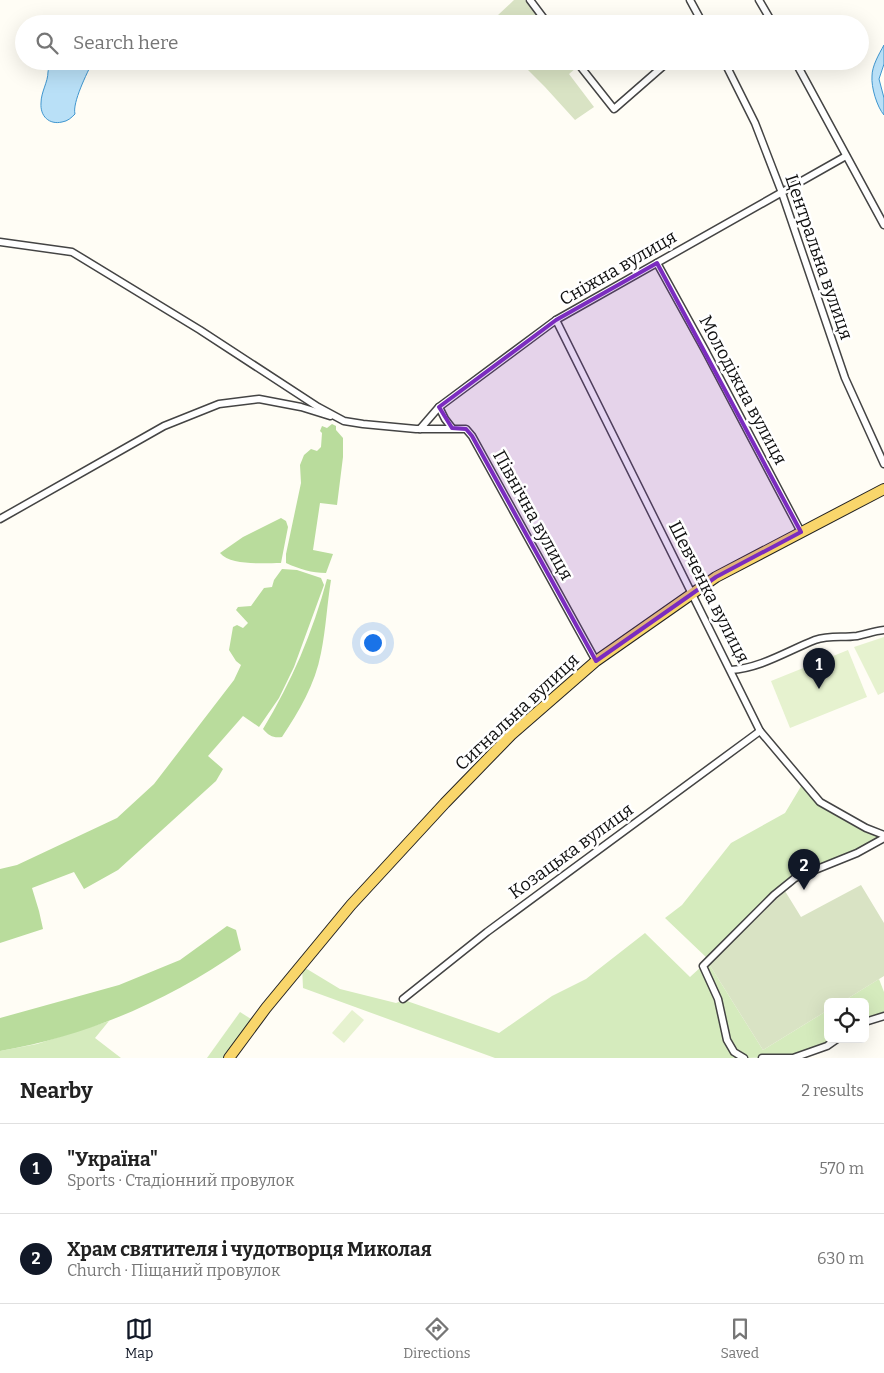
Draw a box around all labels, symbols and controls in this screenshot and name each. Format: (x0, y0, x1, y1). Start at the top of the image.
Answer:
search box (15, 15, 869, 70)
icon: search (33, 29, 61, 57)
text: Search here (73, 31, 178, 54)
street label: Центральна вулиця (780, 171, 858, 343)
street label: Сніжна вулиця (556, 226, 680, 310)
street label: Молодіжна вулиця (694, 312, 792, 469)
street label: Північна вулиця (488, 446, 578, 584)
street label: Шевченка вулиця (664, 517, 754, 667)
your location (360, 630, 386, 656)
pin: 1 (803, 648, 835, 689)
street label: Сигнальна вулиця (450, 649, 584, 775)
street label: Козацька вулиця (504, 798, 638, 904)
pin: 2 (788, 849, 820, 890)
map controls (824, 998, 869, 1043)
button: locate (824, 998, 869, 1043)
text: Nearby (20, 1078, 93, 1104)
text: 2 results (801, 1081, 864, 1100)
text: "Україна" (67, 1148, 158, 1171)
text: 1 (33, 1159, 39, 1178)
text: 570 m (819, 1159, 864, 1178)
text: Sports · Стадіонний провулок (67, 1171, 294, 1190)
text: Храм святителя і чудотворця Миколая (67, 1238, 432, 1261)
text: 2 (31, 1249, 41, 1268)
text: 630 m (817, 1249, 864, 1268)
text: Church · Піщаний провулок (67, 1261, 280, 1280)
tab: Map (125, 1315, 153, 1362)
tab: Directions (403, 1315, 471, 1362)
tab: Saved (721, 1315, 759, 1362)

